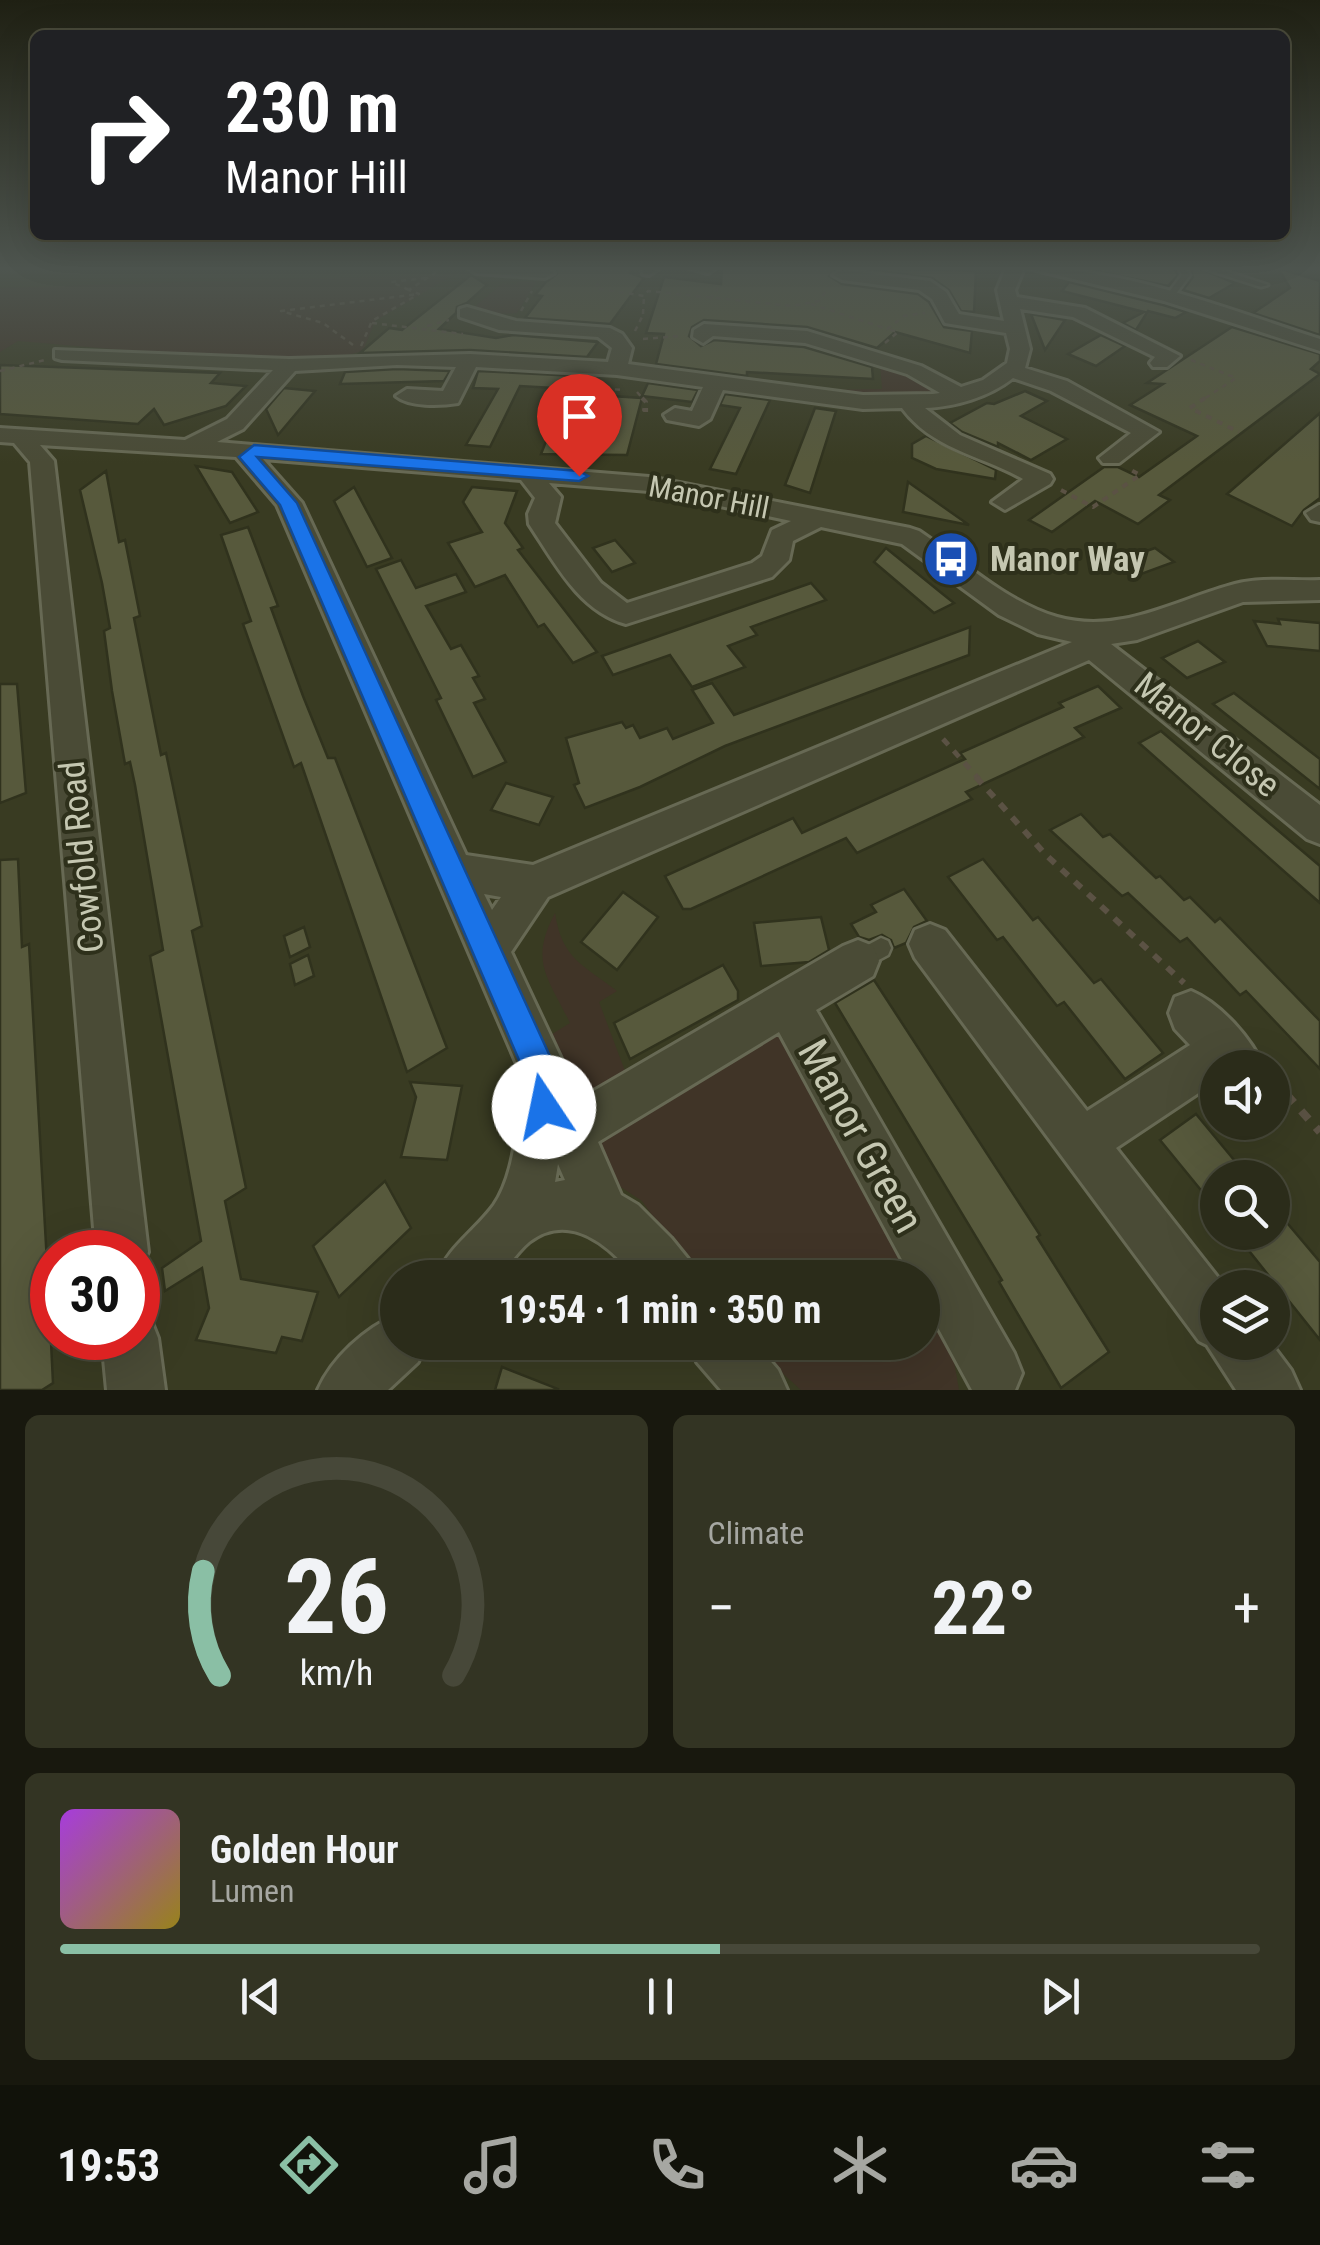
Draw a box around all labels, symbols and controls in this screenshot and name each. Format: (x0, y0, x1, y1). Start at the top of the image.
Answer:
text: 230 m (225, 67, 399, 149)
icon: right (60, 70, 190, 200)
text: Manor Hill (225, 151, 408, 204)
pin (537, 374, 622, 477)
icon: arrive (552, 389, 607, 444)
street label: Manor Hill (646, 468, 772, 526)
bus stop icon: Manor Way (921, 529, 981, 589)
place label: Manor Way (990, 539, 1145, 580)
street label: Manor Close (1126, 664, 1288, 806)
street label: Cowfold Road (52, 759, 112, 955)
street label: Manor Green (788, 1031, 934, 1241)
map controls (1200, 1050, 1290, 1360)
button: sound (1200, 1050, 1290, 1140)
position arrow (492, 1055, 596, 1159)
button: search (1200, 1160, 1290, 1250)
speed limit sign: 30 (30, 1230, 160, 1360)
button: layers (1200, 1270, 1290, 1360)
text: 19:54 · 1 min · 350 m (499, 1288, 821, 1332)
text: Climate (708, 1514, 804, 1552)
text: 26 (284, 1537, 389, 1658)
text: 22° (931, 1564, 1036, 1652)
text: − (708, 1576, 735, 1640)
text: + (1233, 1576, 1260, 1640)
text: km/h (299, 1652, 373, 1694)
text: Golden Hour (210, 1828, 399, 1872)
text: Lumen (210, 1872, 295, 1910)
icon: previous (233, 1969, 288, 2024)
icon: pause (633, 1969, 688, 2024)
icon: next (1033, 1969, 1088, 2024)
icon: directions (274, 2130, 344, 2200)
icon: music (458, 2130, 528, 2200)
icon: phone (642, 2130, 712, 2200)
icon: climate (825, 2130, 895, 2200)
icon: car (1009, 2130, 1079, 2200)
icon: filters (1193, 2130, 1263, 2200)
text: 19:53 (57, 2139, 160, 2192)

